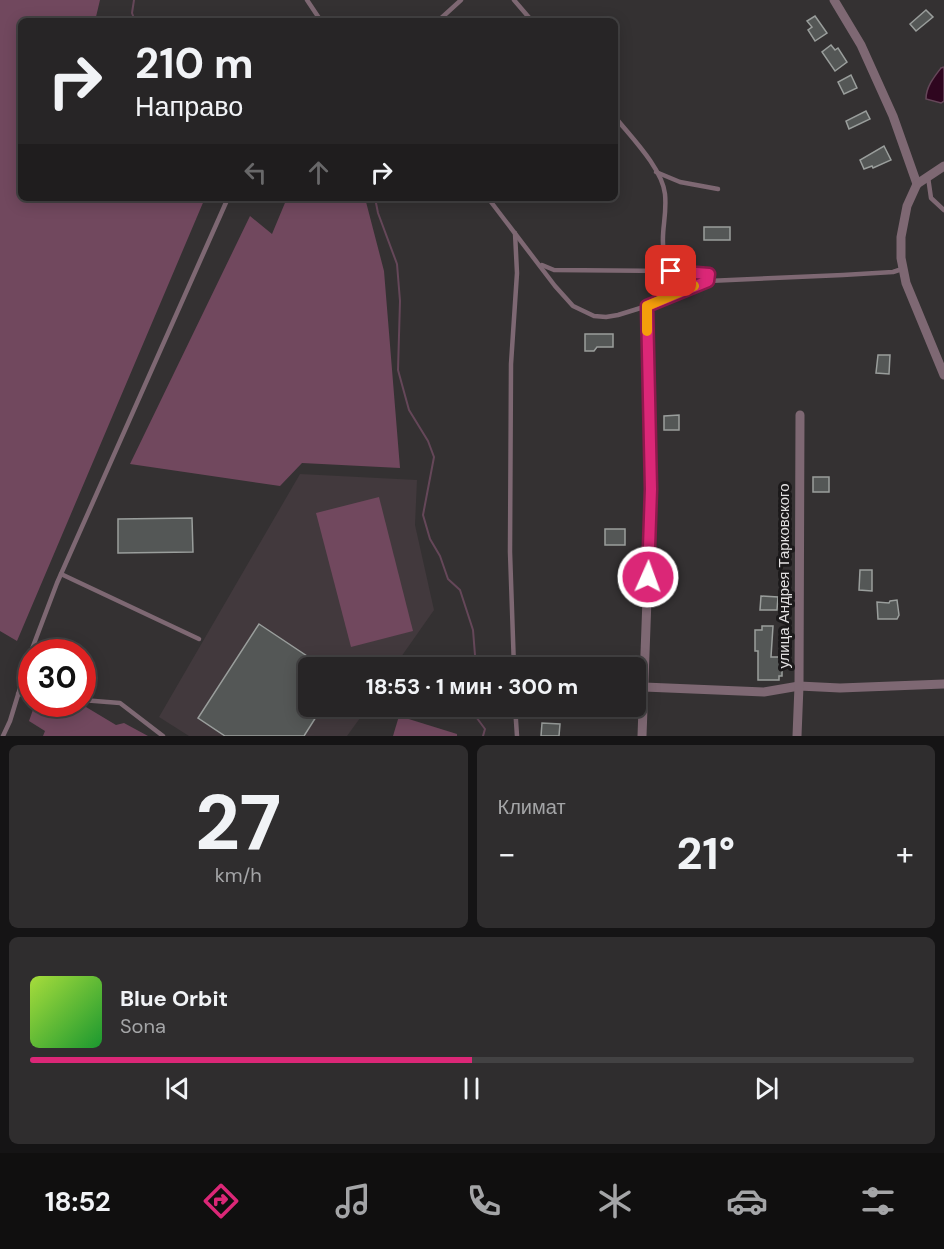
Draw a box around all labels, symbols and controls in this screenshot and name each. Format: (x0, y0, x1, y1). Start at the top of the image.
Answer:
text: 210 m (135, 36, 253, 91)
icon: right (36, 42, 114, 120)
text: Направо (135, 89, 243, 124)
icon: left (239, 156, 272, 189)
icon: ahead (302, 156, 335, 189)
icon: right (365, 156, 398, 189)
pin (645, 245, 696, 296)
icon: arrive (654, 254, 687, 287)
street label: улица Андрея Тарковского (774, 483, 794, 669)
position arrow (616, 545, 680, 609)
speed limit sign: 30 (18, 639, 96, 717)
text: 18:53 · 1 мин · 300 m (366, 672, 578, 701)
text: 27 (195, 772, 281, 873)
text: Климат (498, 794, 566, 820)
text: 21° (676, 824, 735, 883)
text: − (498, 832, 516, 875)
text: + (896, 832, 914, 875)
text: km/h (215, 862, 262, 888)
text: Blue Orbit (120, 984, 228, 1013)
text: Sona (120, 1013, 166, 1039)
icon: previous (161, 1072, 194, 1105)
icon: pause (455, 1072, 488, 1105)
icon: next (750, 1072, 783, 1105)
icon: directions (200, 1180, 242, 1222)
icon: music (332, 1180, 374, 1222)
icon: phone (463, 1180, 505, 1222)
icon: climate (594, 1180, 636, 1222)
icon: car (726, 1180, 768, 1222)
icon: filters (857, 1180, 899, 1222)
text: 18:52 (45, 1184, 111, 1219)

